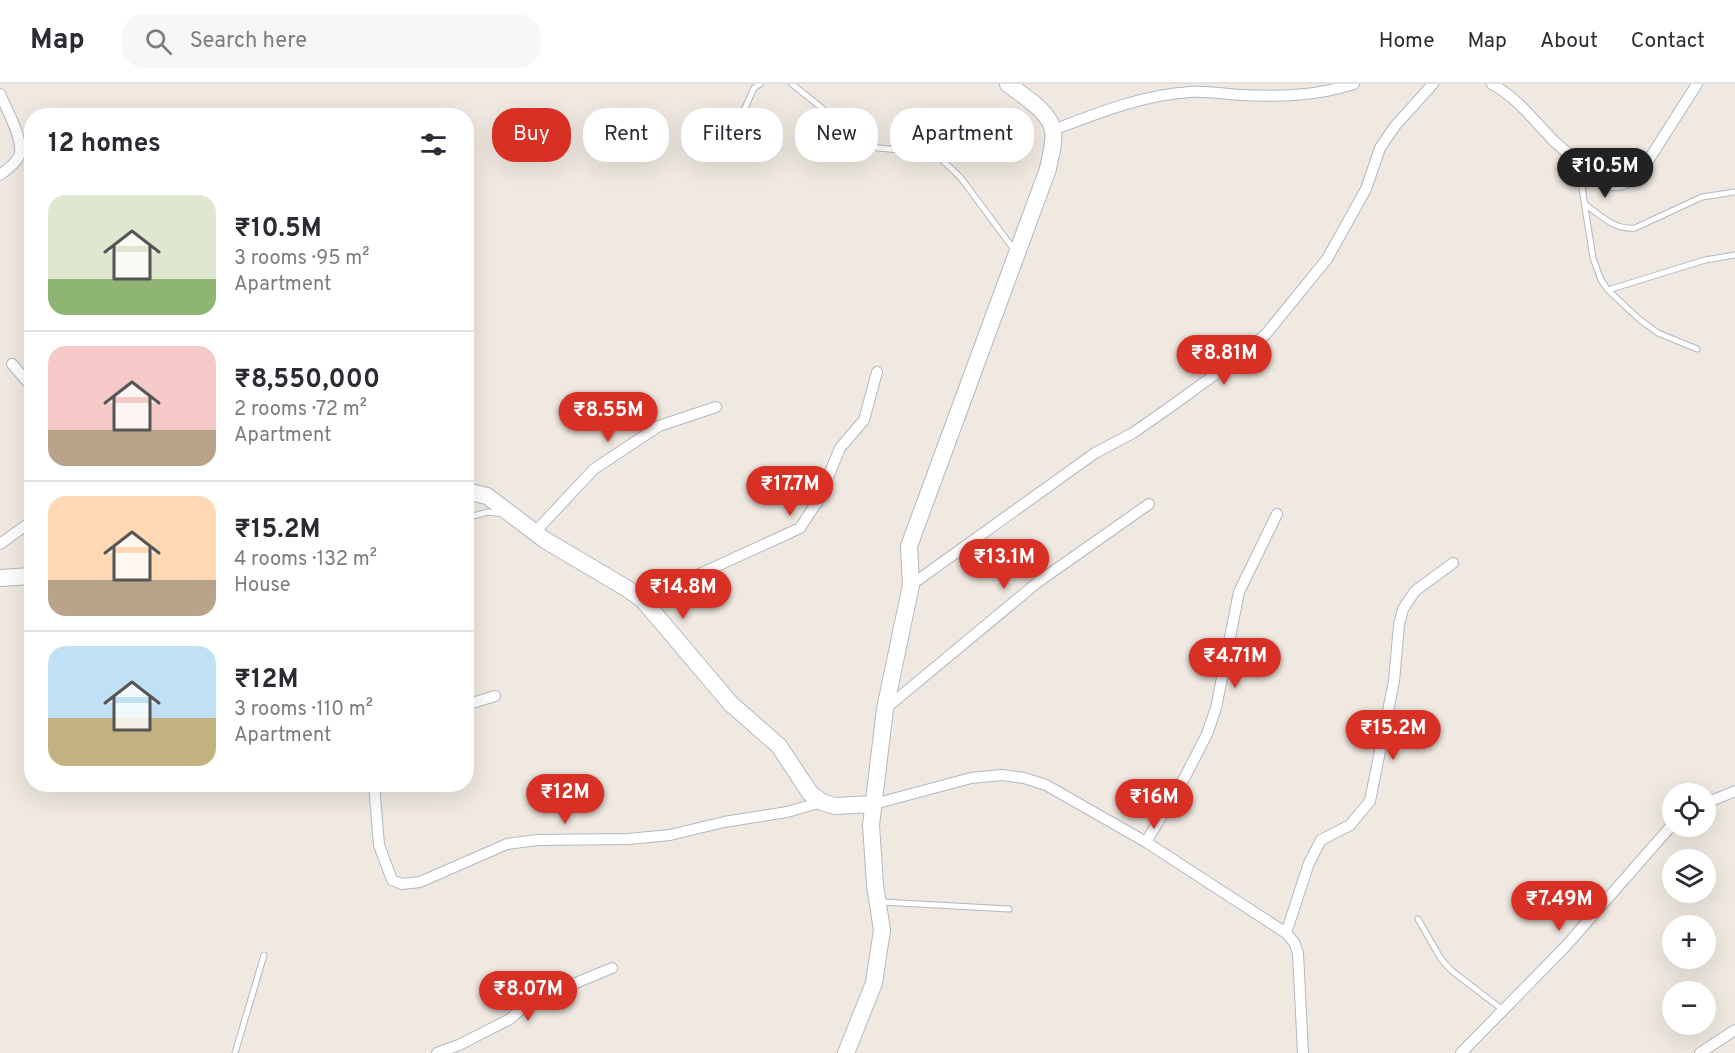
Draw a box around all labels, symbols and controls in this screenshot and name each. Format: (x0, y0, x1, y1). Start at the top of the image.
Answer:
search box (121, 14, 541, 68)
text: Map (30, 23, 85, 59)
icon: search (142, 25, 175, 58)
text: Search here (190, 28, 307, 55)
text: Home (1379, 28, 1435, 55)
text: Map (1468, 28, 1507, 55)
text: About (1540, 28, 1598, 55)
text: Contact (1631, 28, 1705, 55)
chip: Buy (492, 108, 571, 162)
chip: Rent (583, 108, 669, 162)
chip: Filters (681, 108, 783, 162)
chip: New (795, 108, 878, 162)
chip: Apartment (890, 108, 1034, 162)
text: 12 homes (48, 128, 161, 161)
icon: filters (417, 128, 450, 161)
pin: ₹10.5M (1556, 148, 1654, 199)
text: ₹10.5M (1571, 154, 1639, 180)
text: ₹10.5M (234, 213, 322, 246)
icon: home (96, 219, 168, 291)
text: 3 rooms · 95 m² (234, 246, 370, 272)
text: Apartment (234, 272, 332, 298)
pin: ₹8.81M (1175, 335, 1273, 386)
text: ₹8.81M (1191, 341, 1257, 367)
text: ₹8,550,000 (234, 364, 380, 397)
icon: home (96, 370, 168, 442)
pin: ₹8.55M (559, 392, 657, 443)
text: 2 rooms · 72 m² (234, 397, 367, 423)
text: ₹8.55M (573, 398, 643, 424)
text: Apartment (234, 423, 332, 449)
pin: ₹17.7M (741, 466, 839, 517)
text: ₹17.7M (760, 472, 820, 498)
text: ₹15.2M (234, 514, 321, 547)
icon: home (96, 520, 168, 592)
pin: ₹13.1M (955, 539, 1053, 590)
text: ₹13.1M (973, 545, 1035, 571)
text: 4 rooms · 132 m² (234, 547, 377, 573)
pin: ₹14.8M (634, 569, 732, 620)
text: House (234, 573, 290, 599)
text: ₹14.8M (649, 575, 717, 601)
pin: ₹4.71M (1186, 638, 1284, 689)
text: ₹4.71M (1203, 644, 1267, 670)
text: ₹12M (234, 664, 298, 697)
icon: home (96, 670, 168, 742)
text: 3 rooms · 110 m² (234, 697, 373, 723)
pin: ₹15.2M (1344, 710, 1442, 761)
text: ₹15.2M (1360, 716, 1426, 742)
text: Apartment (234, 723, 332, 749)
pin: ₹12M (529, 774, 601, 825)
pin: ₹16M (1118, 779, 1190, 830)
text: ₹12M (540, 780, 590, 806)
map controls (1662, 783, 1716, 1035)
button: locate (1662, 783, 1716, 837)
text: ₹16M (1129, 785, 1179, 811)
button: layers (1662, 849, 1716, 903)
pin: ₹7.49M (1510, 881, 1608, 932)
text: ₹7.49M (1525, 887, 1593, 913)
button: + (1662, 915, 1716, 969)
pin: ₹8.07M (479, 971, 577, 1022)
text: ₹8.07M (493, 977, 563, 1003)
button: − (1662, 981, 1716, 1035)

